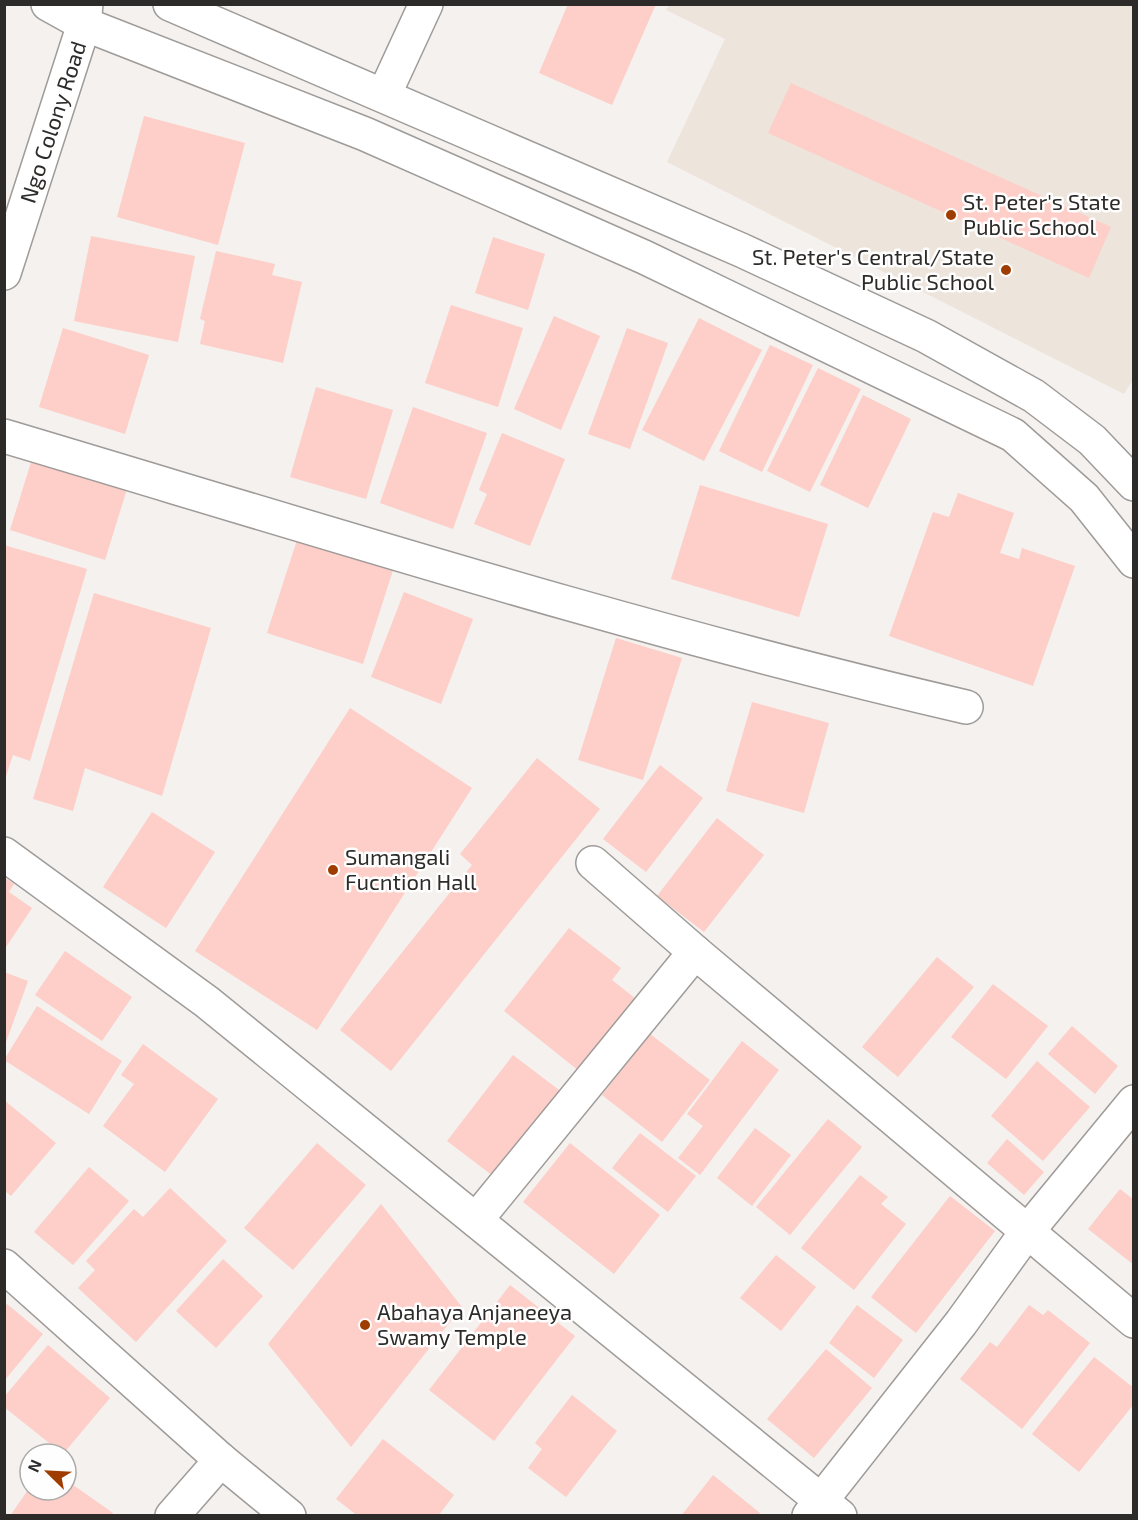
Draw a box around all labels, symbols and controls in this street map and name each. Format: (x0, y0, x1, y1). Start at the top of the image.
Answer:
street label: Ngo Colony Road (14, 37, 90, 206)
place label: St. Peter's State Public School (963, 188, 1121, 239)
marker: St. Peter's State Public School (944, 208, 958, 222)
place label: St. Peter's Central/State Public School (752, 243, 994, 294)
marker: St. Peter's Central/State Public School (999, 263, 1013, 277)
place label: Sumangali Fucntion Hall (345, 843, 477, 894)
marker: Sumangali Fucntion Hall (326, 863, 340, 877)
place label: Abahaya Anjaneeya Swamy Temple (377, 1298, 572, 1349)
marker: Abahaya Anjaneeya Swamy Temple (358, 1318, 372, 1332)
north arrow (18, 1442, 78, 1502)
text: N (23, 1457, 45, 1475)

